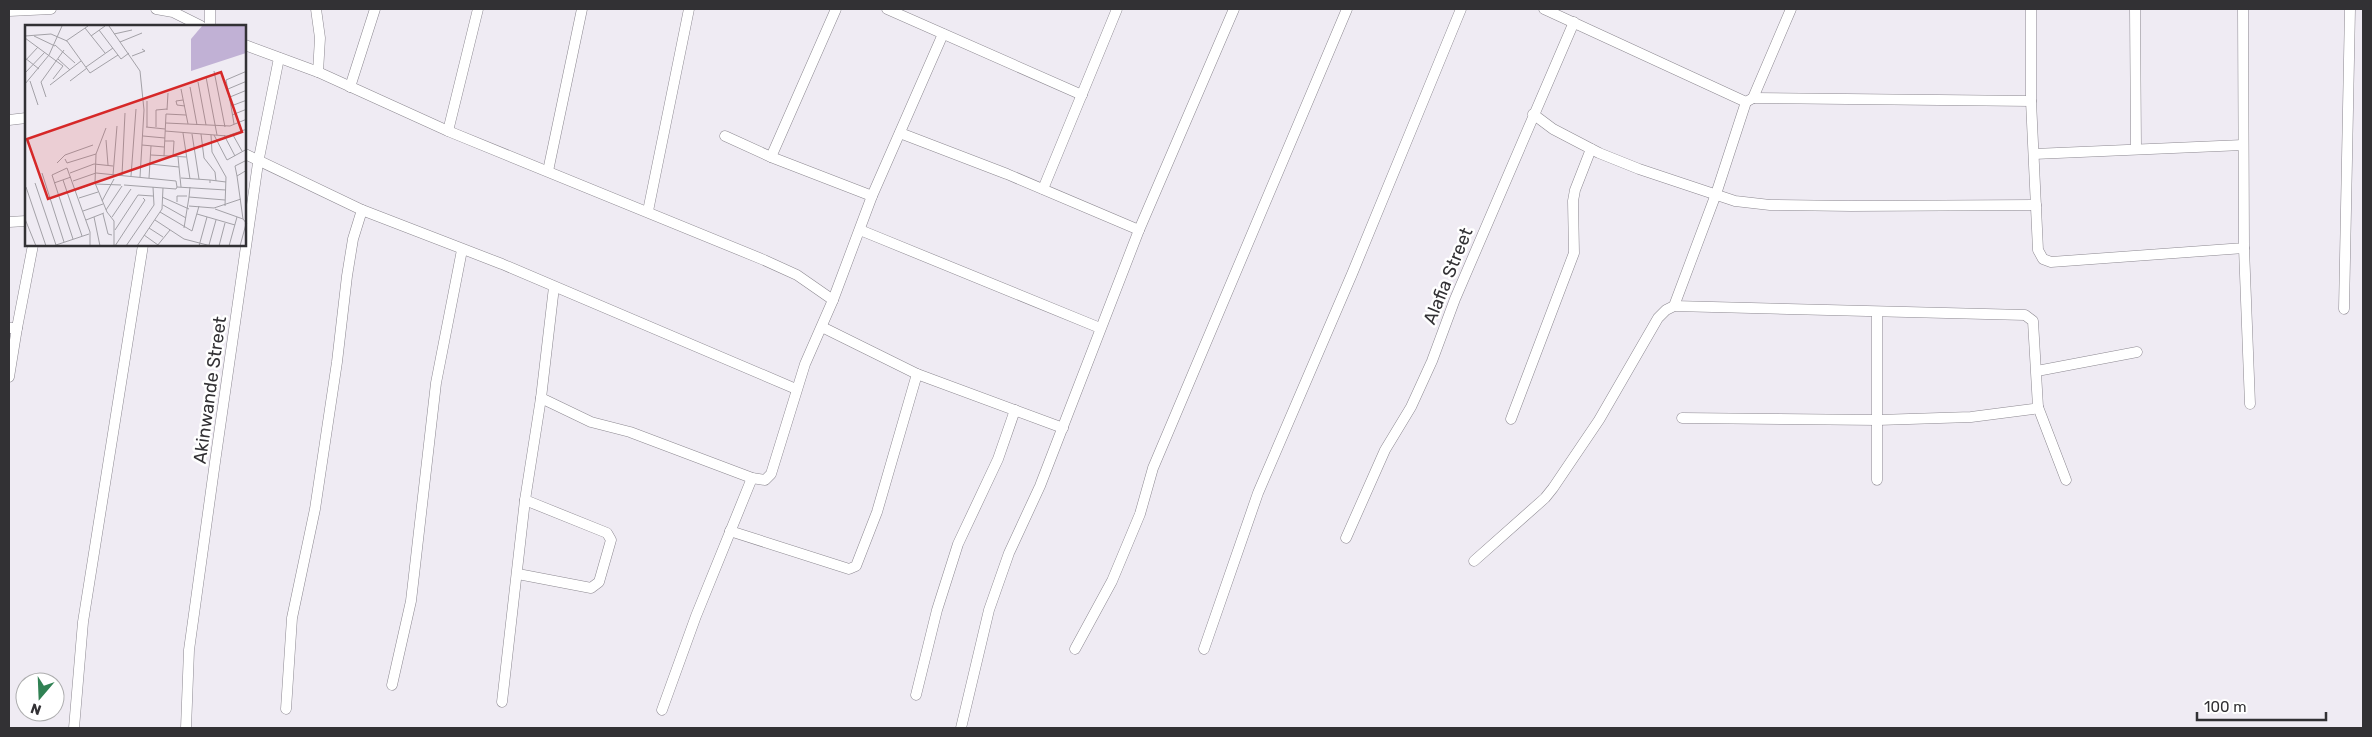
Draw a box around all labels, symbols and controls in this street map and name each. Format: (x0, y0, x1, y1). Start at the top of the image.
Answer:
inset map (25, 25, 246, 246)
street label: Alafia Street (1419, 224, 1477, 328)
street label: Akinwande Street (189, 315, 231, 465)
north arrow (15, 672, 65, 722)
scale bar (2197, 690, 2326, 722)
text: 100 m (2204, 698, 2246, 716)
text: N (28, 699, 43, 718)

